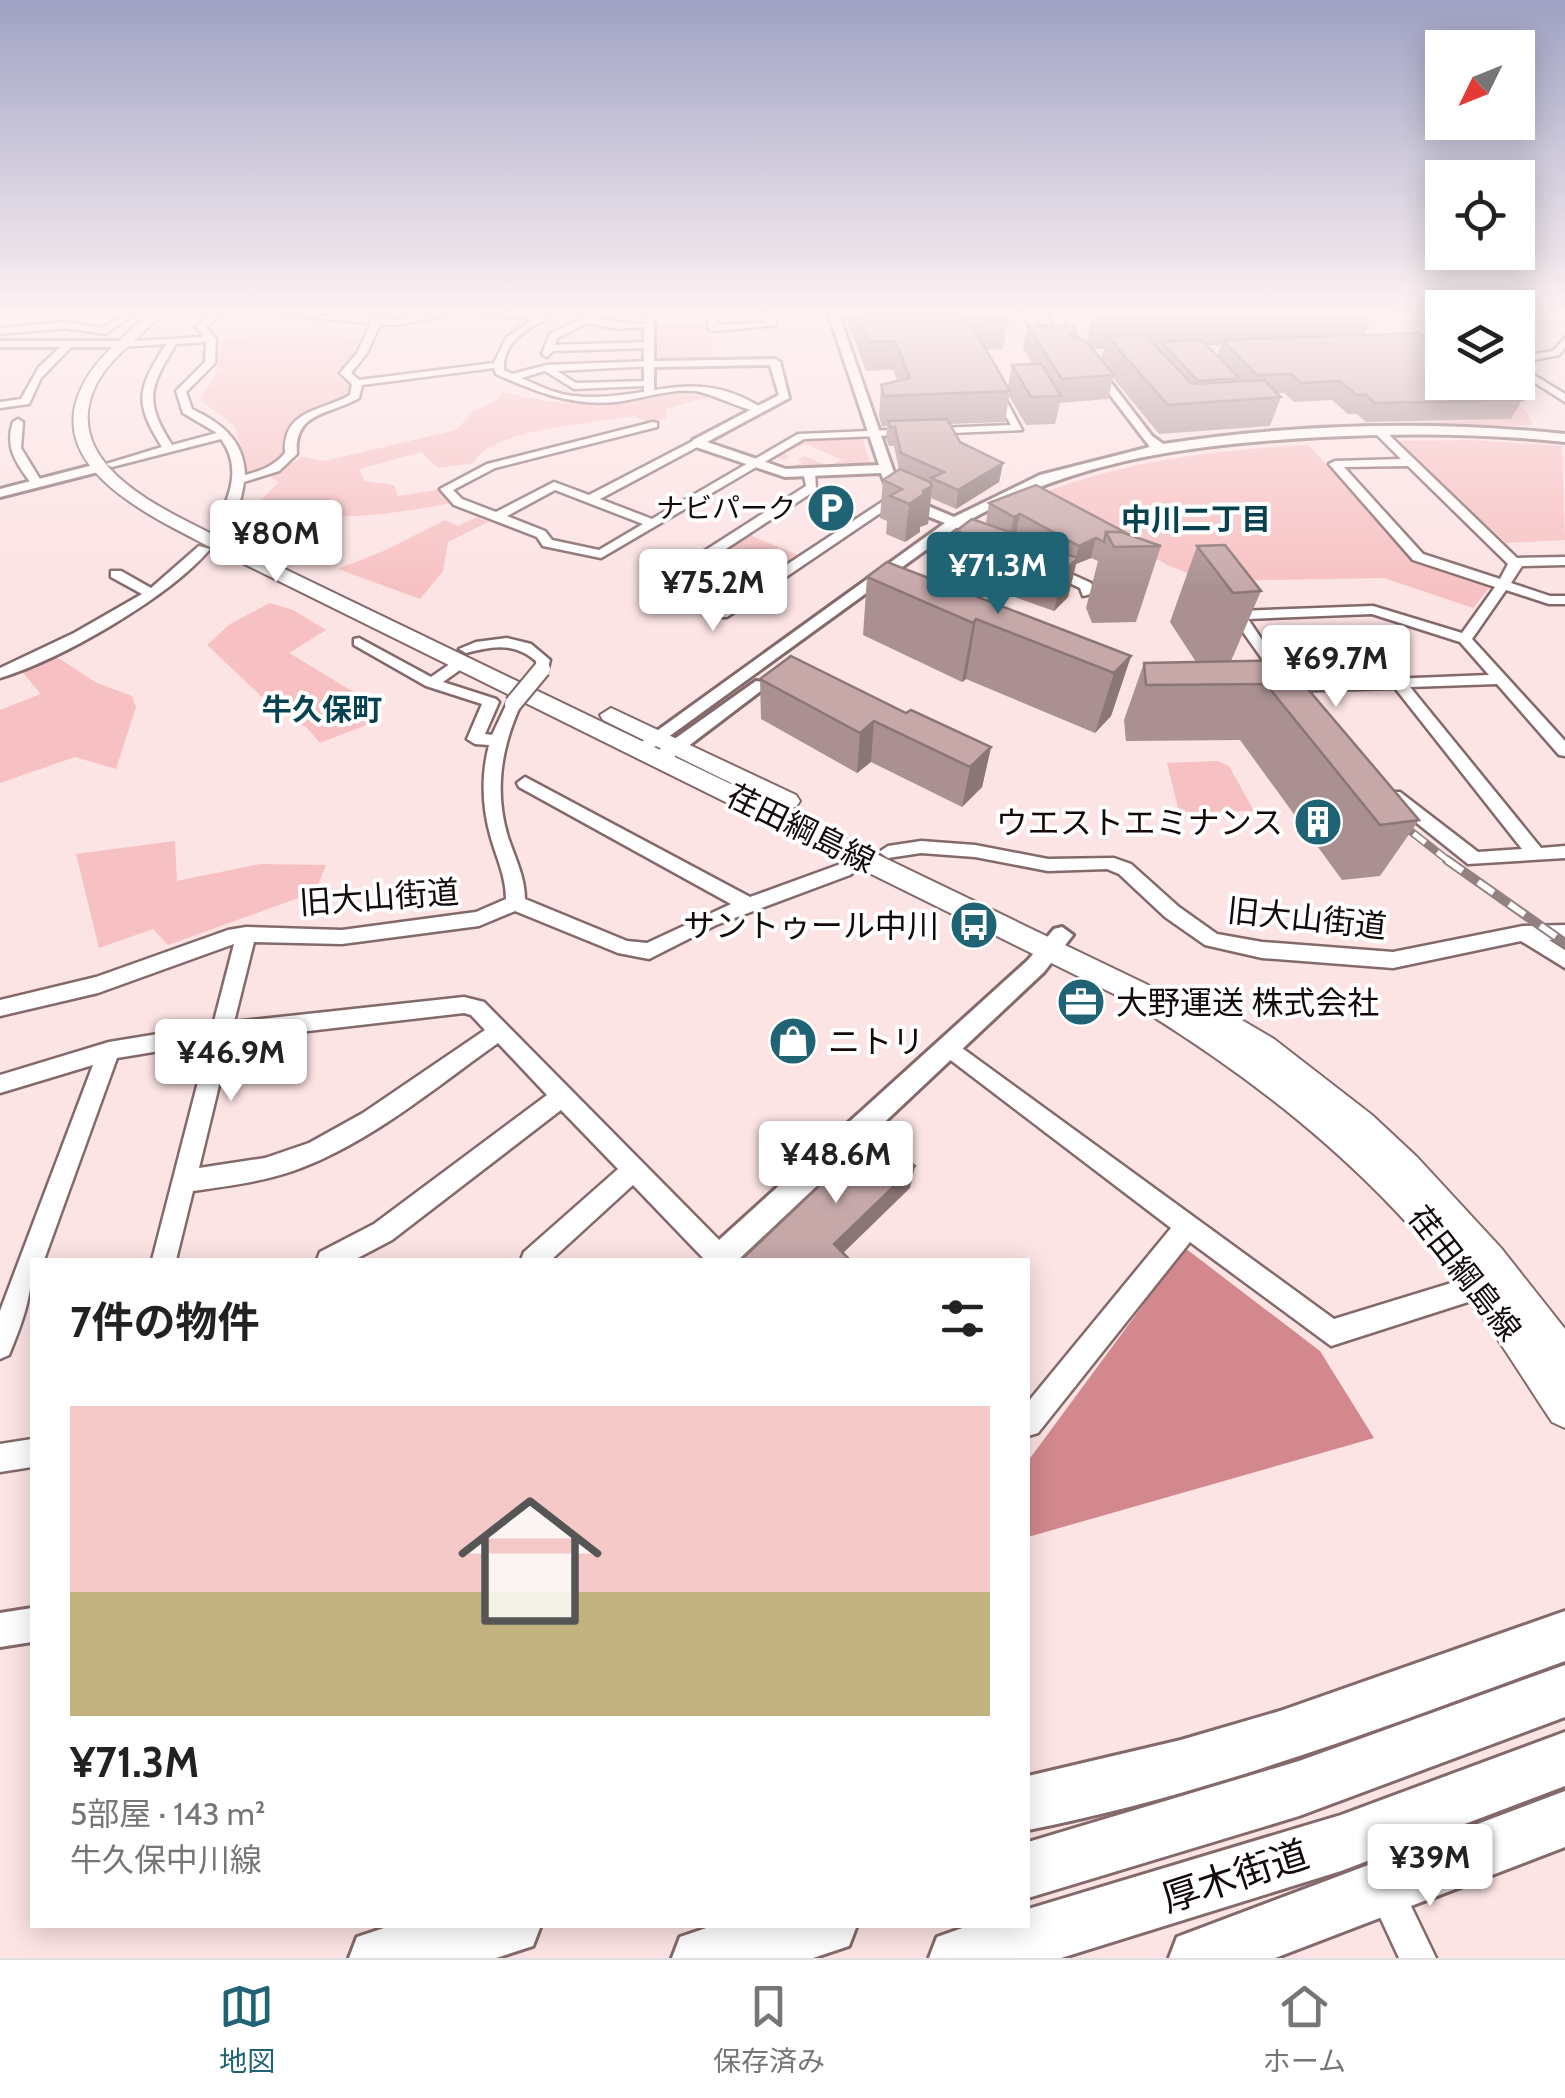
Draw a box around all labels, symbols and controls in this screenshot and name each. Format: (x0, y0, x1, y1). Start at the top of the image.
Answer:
north arrow (1425, 30, 1535, 140)
map controls (1425, 30, 1535, 400)
button: locate (1425, 160, 1535, 270)
button: layers (1425, 290, 1535, 400)
parking icon: ナビパーク (805, 482, 857, 534)
place label: ナビパーク (656, 491, 796, 525)
pin: ¥80M (217, 500, 335, 585)
district label: 中川二丁目 (1121, 501, 1271, 538)
text: ¥80M (232, 513, 320, 552)
pin: ¥71.3M (917, 532, 1079, 617)
text: ¥71.3M (949, 545, 1047, 584)
pin: ¥75.2M (632, 549, 794, 634)
text: ¥75.2M (661, 562, 765, 601)
pin: ¥69.7M (1255, 625, 1417, 710)
text: ¥69.7M (1284, 638, 1388, 677)
district label: 牛久保町 (262, 691, 382, 728)
street label: 荏田綱島線 (721, 775, 881, 881)
building icon: ウエストエミナンス (1292, 796, 1344, 848)
place label: ウエストエミナンス (996, 803, 1283, 842)
street label: 旧大山街道 (298, 872, 460, 922)
street label: 旧大山街道 (1225, 890, 1389, 946)
bus stop icon: サントゥール中川 (948, 899, 1000, 951)
place label: サントゥール中川 (683, 906, 939, 945)
office icon: 大野運送 株式会社 (1055, 976, 1107, 1028)
place label: 大野運送 株式会社 (1116, 983, 1379, 1022)
shop icon: ニトリ (767, 1015, 819, 1067)
pin: ¥46.9M (150, 1019, 312, 1104)
place label: ニトリ (828, 1022, 924, 1061)
text: ¥46.9M (177, 1032, 285, 1071)
pin: ¥48.6M (755, 1121, 917, 1206)
text: ¥48.6M (781, 1134, 891, 1173)
street label: 荏田綱島線 (1400, 1198, 1530, 1348)
icon: filters (935, 1291, 990, 1346)
text: 7件の物件 (70, 1296, 259, 1348)
icon: home (440, 1471, 620, 1651)
text: ¥71.3M (70, 1736, 199, 1788)
text: 5部屋 · 143 m² (70, 1794, 265, 1833)
pin: ¥39M (1371, 1824, 1489, 1909)
street label: 厚木街道 (1155, 1830, 1315, 1922)
text: ¥39M (1390, 1837, 1470, 1876)
text: 牛久保中川線 (70, 1840, 262, 1879)
tab: 地図 (219, 1979, 275, 2079)
tab: 保存済み (713, 1979, 825, 2079)
tab: ホーム (1263, 1979, 1346, 2079)

